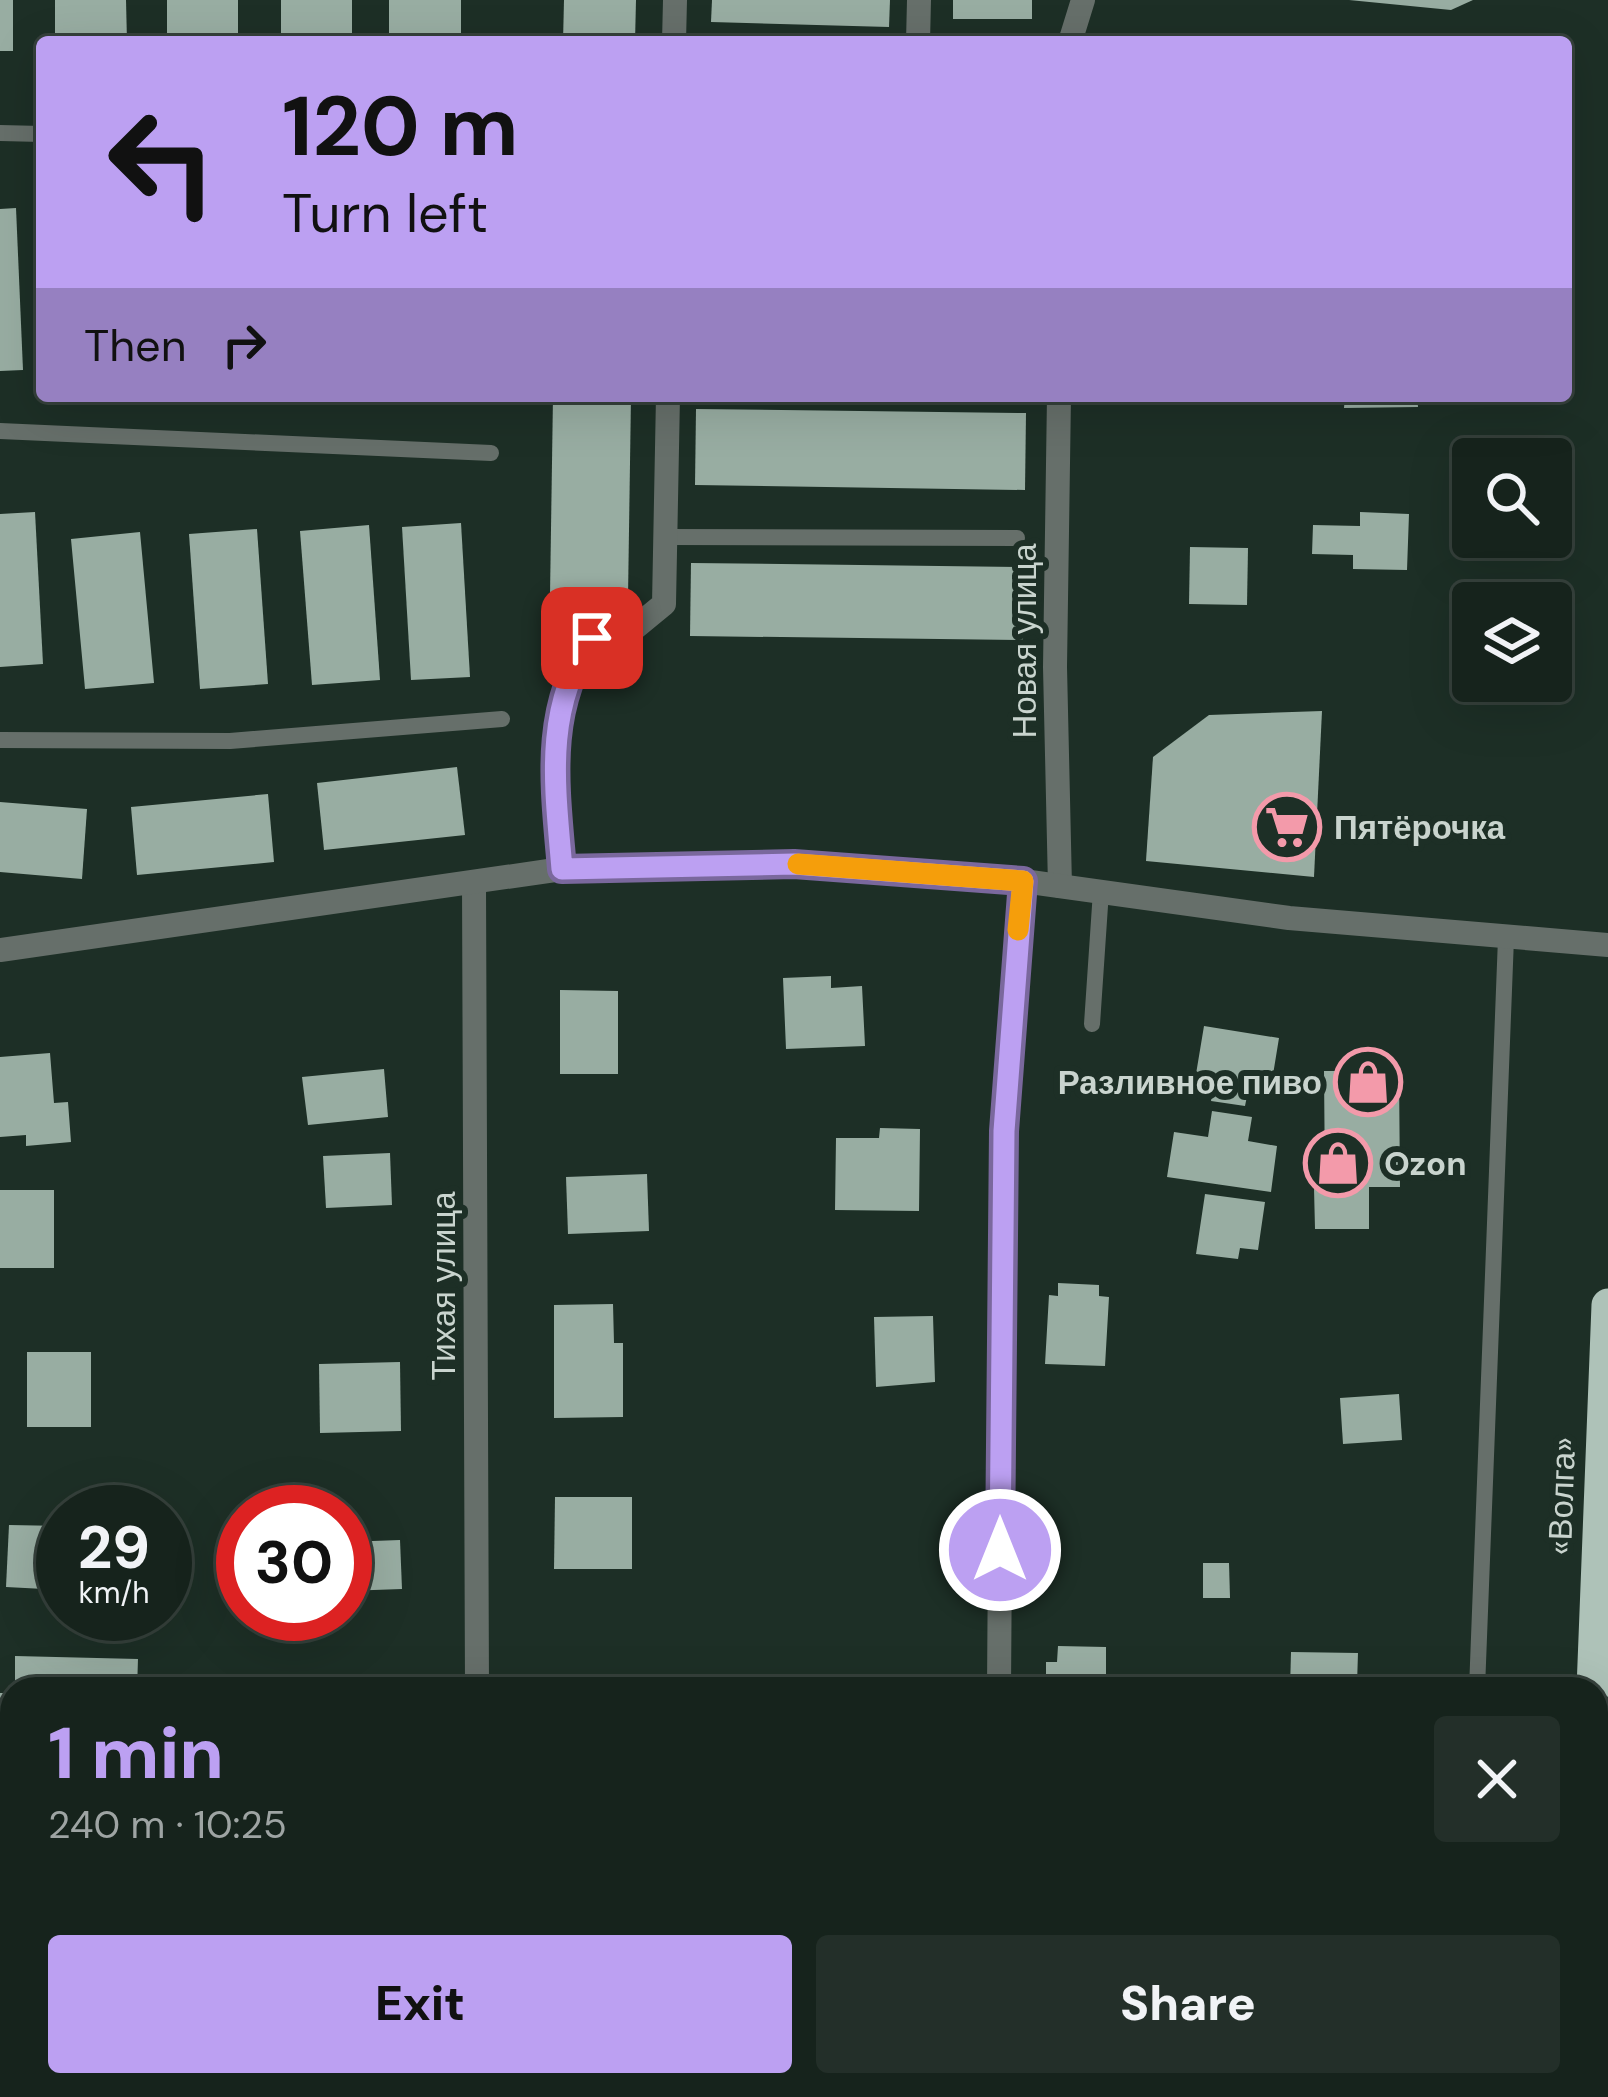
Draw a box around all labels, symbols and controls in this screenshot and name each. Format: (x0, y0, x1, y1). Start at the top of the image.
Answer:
text: 120 m (282, 72, 519, 181)
icon: left (84, 84, 240, 240)
text: Turn left (282, 178, 488, 249)
icon: right (211, 312, 277, 378)
text: Then (84, 316, 187, 375)
map controls (1452, 438, 1572, 702)
button: search (1452, 438, 1572, 558)
street label: Новая улица (1003, 543, 1046, 739)
button: layers (1452, 582, 1572, 702)
pin (541, 587, 643, 689)
icon: arrive (559, 605, 625, 671)
supermarket icon: Пятёрочка (1252, 792, 1322, 862)
place label: Пятёрочка (1334, 806, 1506, 849)
shop icon: Разливное пиво (1333, 1047, 1403, 1117)
place label: Разливное пиво (1058, 1061, 1322, 1104)
shop icon: Ozon (1303, 1128, 1373, 1198)
place label: Ozon (1384, 1142, 1467, 1185)
street label: Тихая улица (422, 1191, 465, 1381)
street label: «Волга» (1538, 1436, 1585, 1556)
speed limit sign: 30 (216, 1485, 372, 1641)
position arrow (937, 1487, 1063, 1613)
text: 29 (78, 1508, 150, 1587)
text: km/h (79, 1573, 149, 1612)
text: 1 min (48, 1707, 224, 1800)
button: close (1434, 1716, 1560, 1842)
text: 240 m · 10:25 (48, 1799, 287, 1850)
button: Exit (48, 1935, 792, 2073)
button: Share (816, 1935, 1560, 2073)

